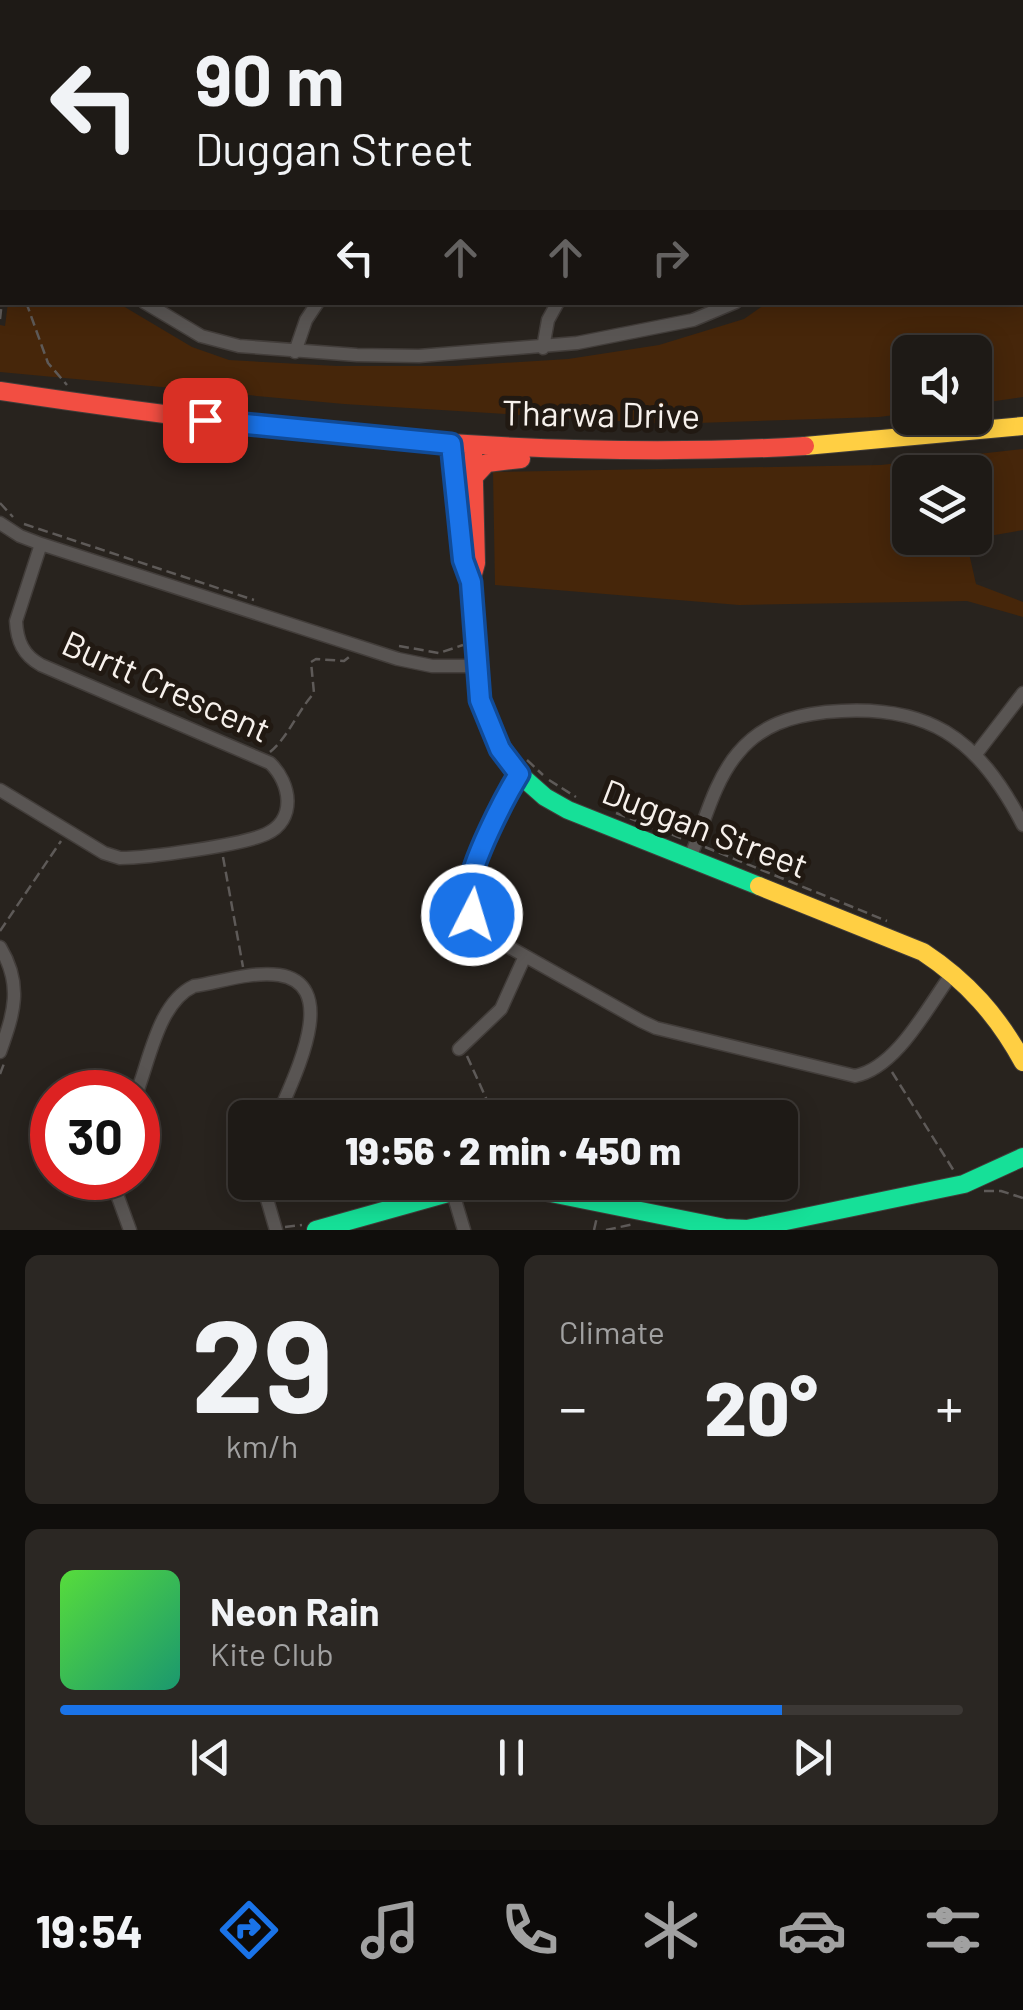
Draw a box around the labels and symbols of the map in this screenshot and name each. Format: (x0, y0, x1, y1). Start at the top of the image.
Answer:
pin (163, 378, 248, 463)
street label: Tharwa Drive (502, 390, 700, 436)
street label: Burtt Crescent (56, 621, 277, 750)
street label: Duggan Street (597, 769, 814, 886)
position arrow (420, 863, 524, 967)
speed limit sign: 30 (30, 1070, 160, 1200)

